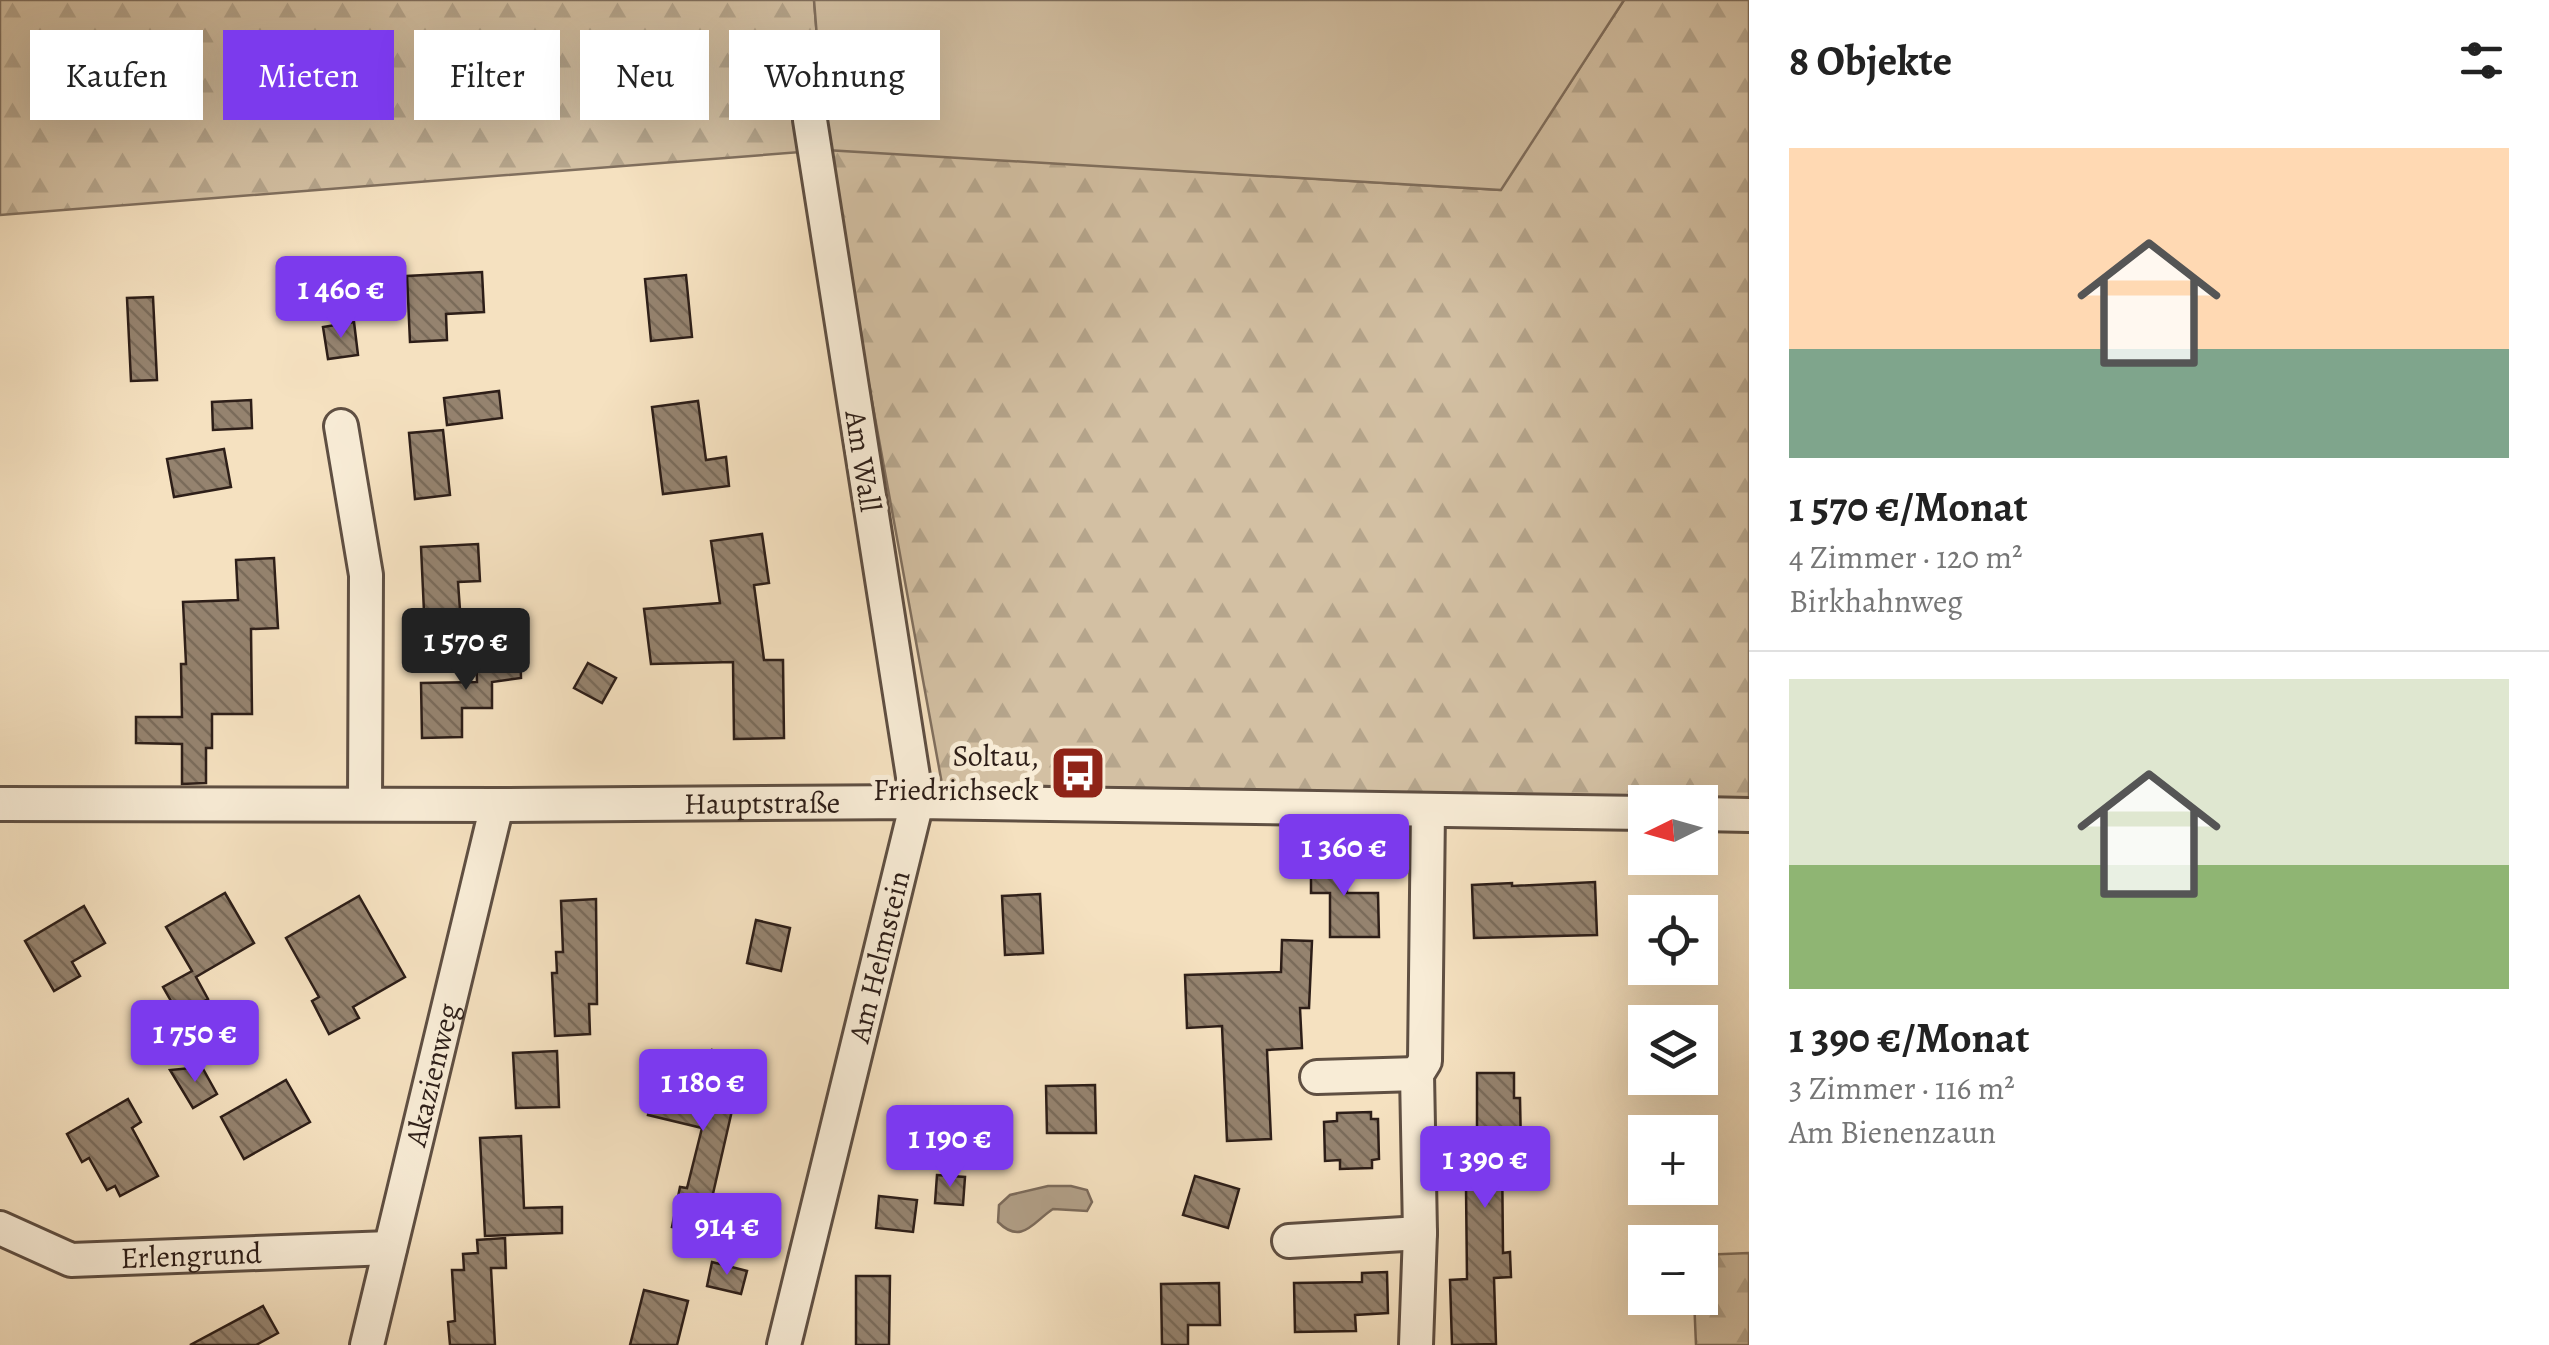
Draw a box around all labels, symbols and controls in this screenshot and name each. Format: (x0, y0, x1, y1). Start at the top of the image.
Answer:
chip: Kaufen (30, 30, 203, 120)
chip: Mieten (223, 30, 394, 120)
chip: Filter (414, 30, 560, 120)
chip: Neu (580, 30, 709, 120)
chip: Wohnung (729, 30, 940, 120)
text: 8 Objekte (1789, 32, 1952, 89)
icon: filters (2454, 33, 2509, 88)
icon: home (2059, 213, 2239, 393)
pin: 1 460 € (249, 256, 433, 341)
text: 1 460 € (297, 266, 385, 310)
street label: Am Wall (835, 407, 891, 515)
text: 1 570 €/Monat (1789, 478, 2028, 535)
text: 4 Zimmer · 120 m² (1789, 535, 2023, 579)
text: Birkhahnweg (1789, 579, 1963, 623)
pin: 1 570 € (374, 608, 558, 693)
text: 1 570 € (424, 618, 508, 662)
place label: Soltau, Friedrichseck (873, 736, 1039, 810)
bus stop icon: Soltau, Friedrichseck (1048, 743, 1108, 803)
icon: home (2059, 744, 2239, 924)
street label: Hauptstraße (684, 783, 840, 824)
north arrow (1628, 785, 1718, 875)
map controls (1628, 785, 1718, 1315)
pin: 1 360 € (1252, 814, 1436, 899)
text: 1 360 € (1301, 824, 1387, 868)
street label: Am Helmstein (839, 866, 920, 1048)
button: locate (1628, 895, 1718, 985)
street label: Akazienweg (395, 999, 469, 1151)
pin: 1 750 € (103, 1000, 287, 1085)
button: layers (1628, 1005, 1718, 1095)
text: 1 390 €/Monat (1789, 1009, 2029, 1066)
text: 1 750 € (153, 1010, 237, 1054)
pin: 1 180 € (611, 1049, 795, 1134)
text: 1 180 € (661, 1059, 745, 1103)
text: 3 Zimmer · 116 m² (1789, 1066, 2015, 1110)
pin: 1 190 € (858, 1105, 1042, 1190)
text: Am Bienenzaun (1789, 1110, 1996, 1154)
text: 1 190 € (908, 1115, 992, 1159)
button: + (1628, 1115, 1718, 1205)
pin: 1 390 € (1393, 1126, 1577, 1211)
text: 1 390 € (1442, 1136, 1528, 1180)
pin: 914 € (657, 1193, 797, 1278)
text: 914 € (694, 1203, 760, 1247)
button: − (1628, 1225, 1718, 1315)
street label: Erlengrund (120, 1233, 263, 1278)

